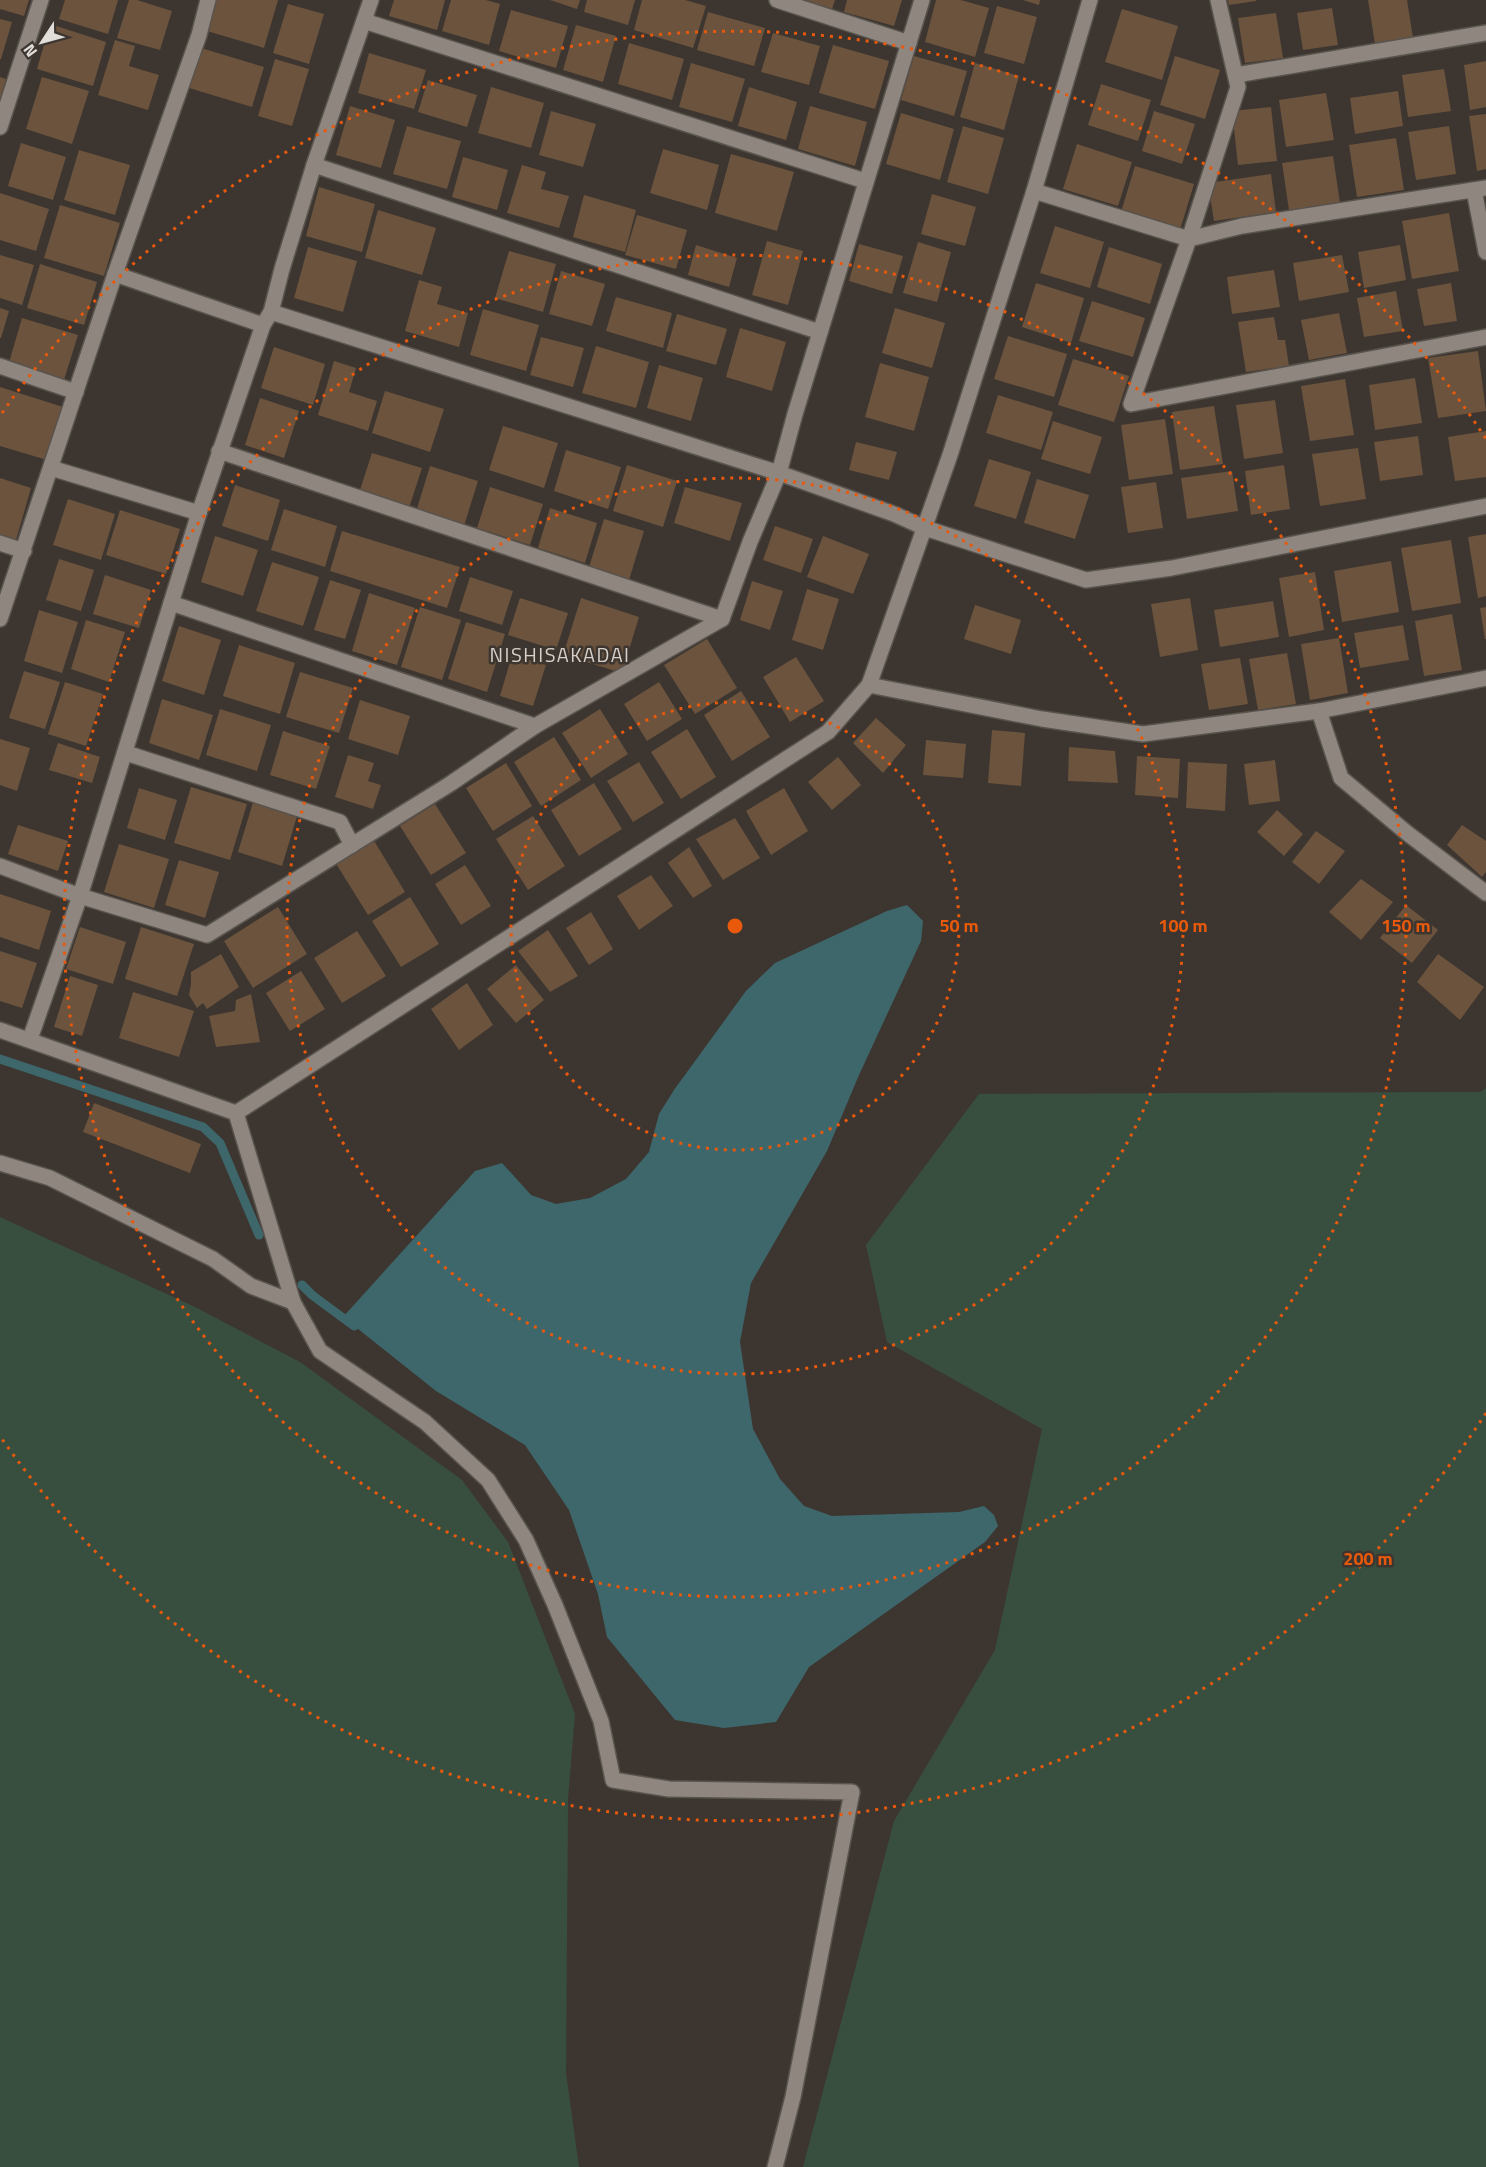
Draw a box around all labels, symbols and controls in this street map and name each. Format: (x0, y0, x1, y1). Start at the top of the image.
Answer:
north arrow (12, 12, 72, 72)
text: N (17, 39, 43, 62)
district label: NISHISAKADAI (489, 639, 631, 670)
text: 50 m (939, 912, 979, 939)
text: 100 m (1158, 912, 1208, 939)
text: 150 m (1381, 912, 1431, 939)
centre of rings (725, 916, 745, 936)
text: 200 m (1343, 1545, 1393, 1572)

